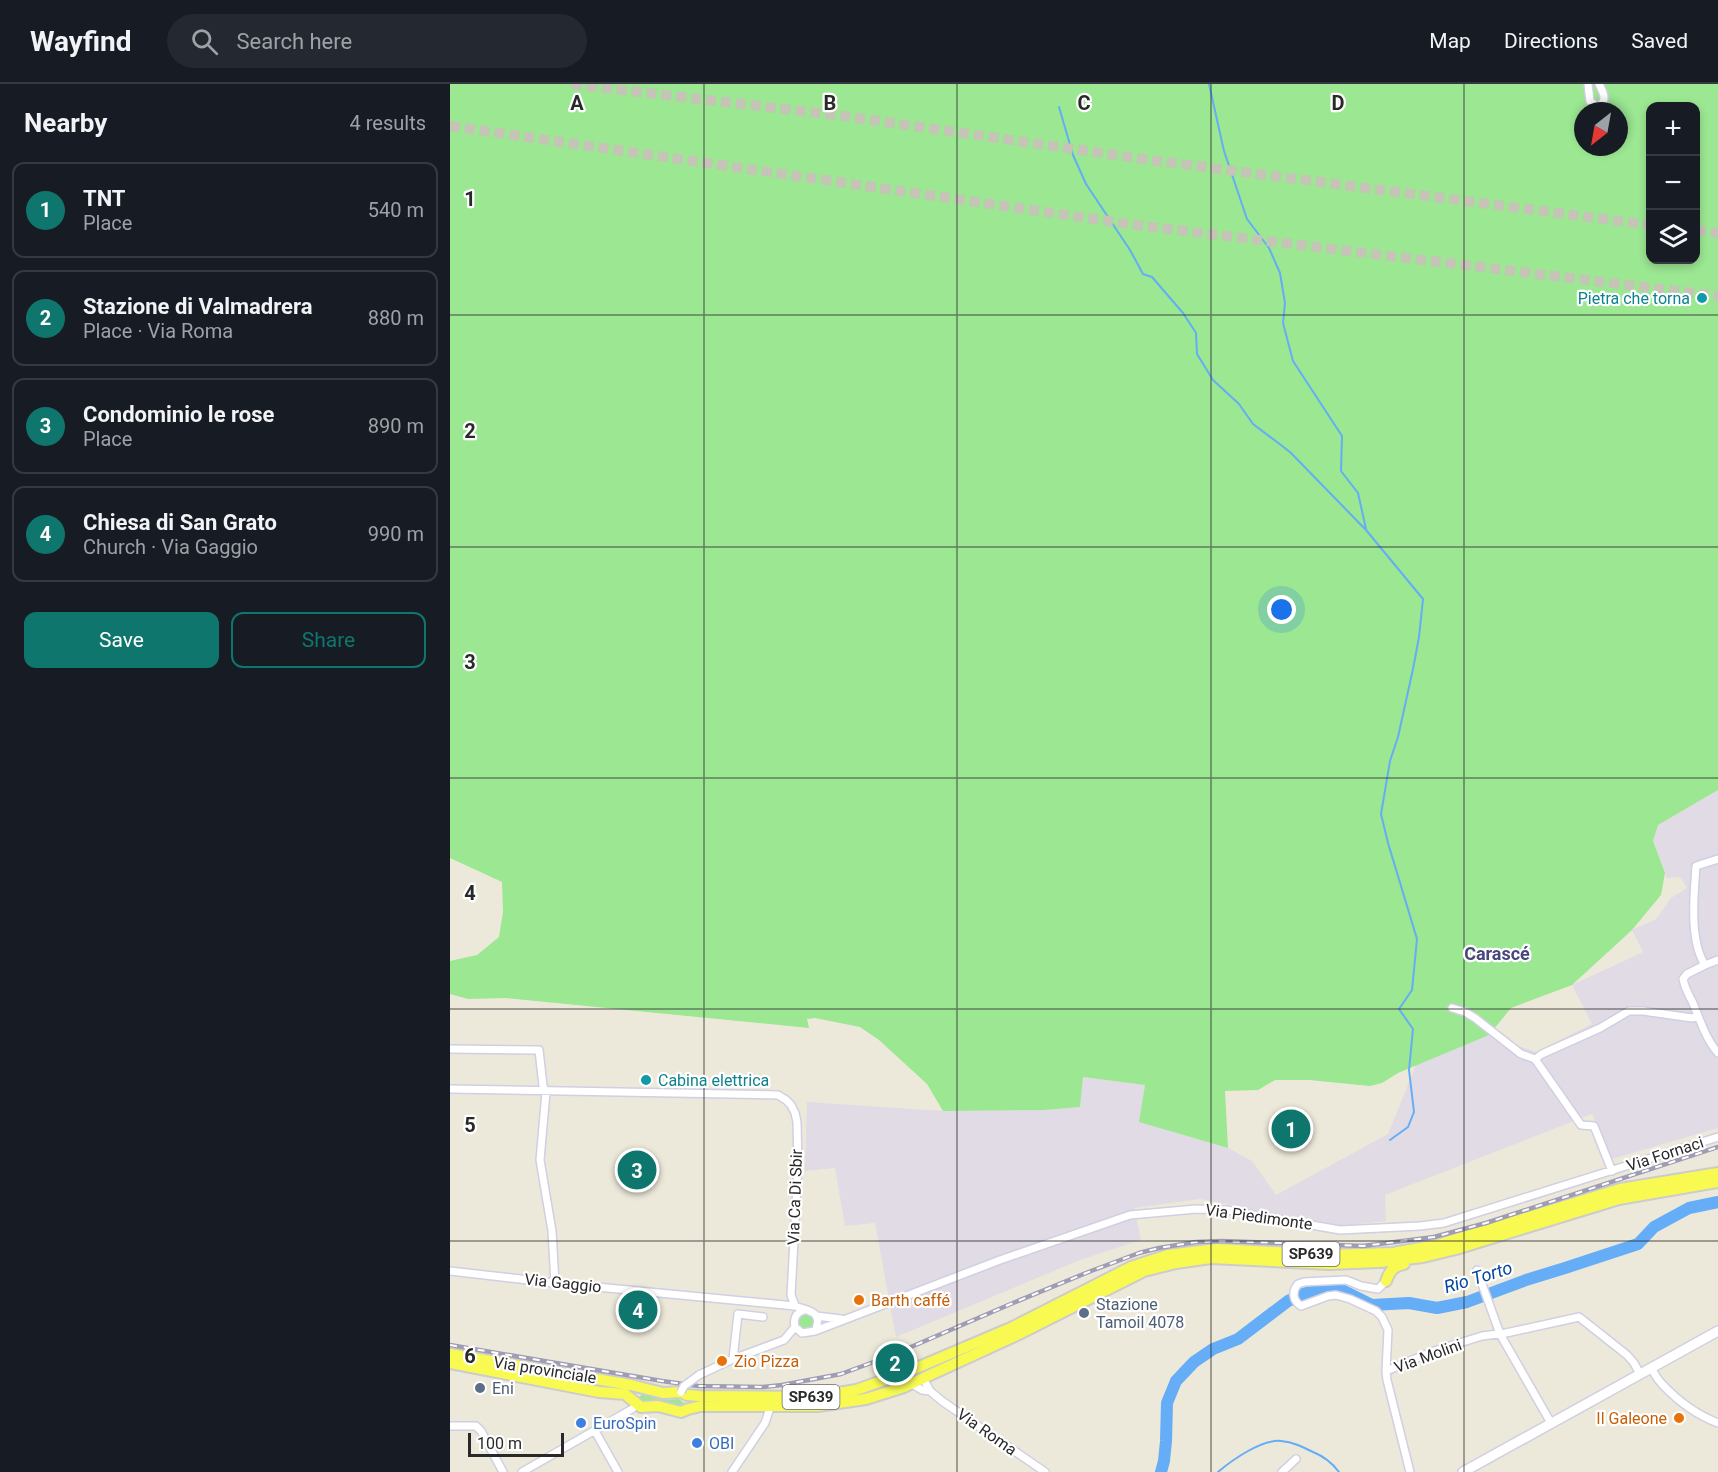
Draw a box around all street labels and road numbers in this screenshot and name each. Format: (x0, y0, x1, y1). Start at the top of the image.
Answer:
street label: Via Fornaci (1624, 1133, 1706, 1175)
street label: Via Ca Di Sbir (784, 1148, 806, 1245)
street label: Via Piedimonte (1204, 1200, 1314, 1234)
road number: SP639 (1282, 1242, 1340, 1266)
street label: Via Gaggio (524, 1270, 602, 1296)
street label: Via Molini (1392, 1335, 1464, 1377)
street label: Via provinciale (492, 1352, 598, 1388)
road number: SP639 (782, 1385, 839, 1409)
street label: Via Roma (954, 1405, 1020, 1459)

